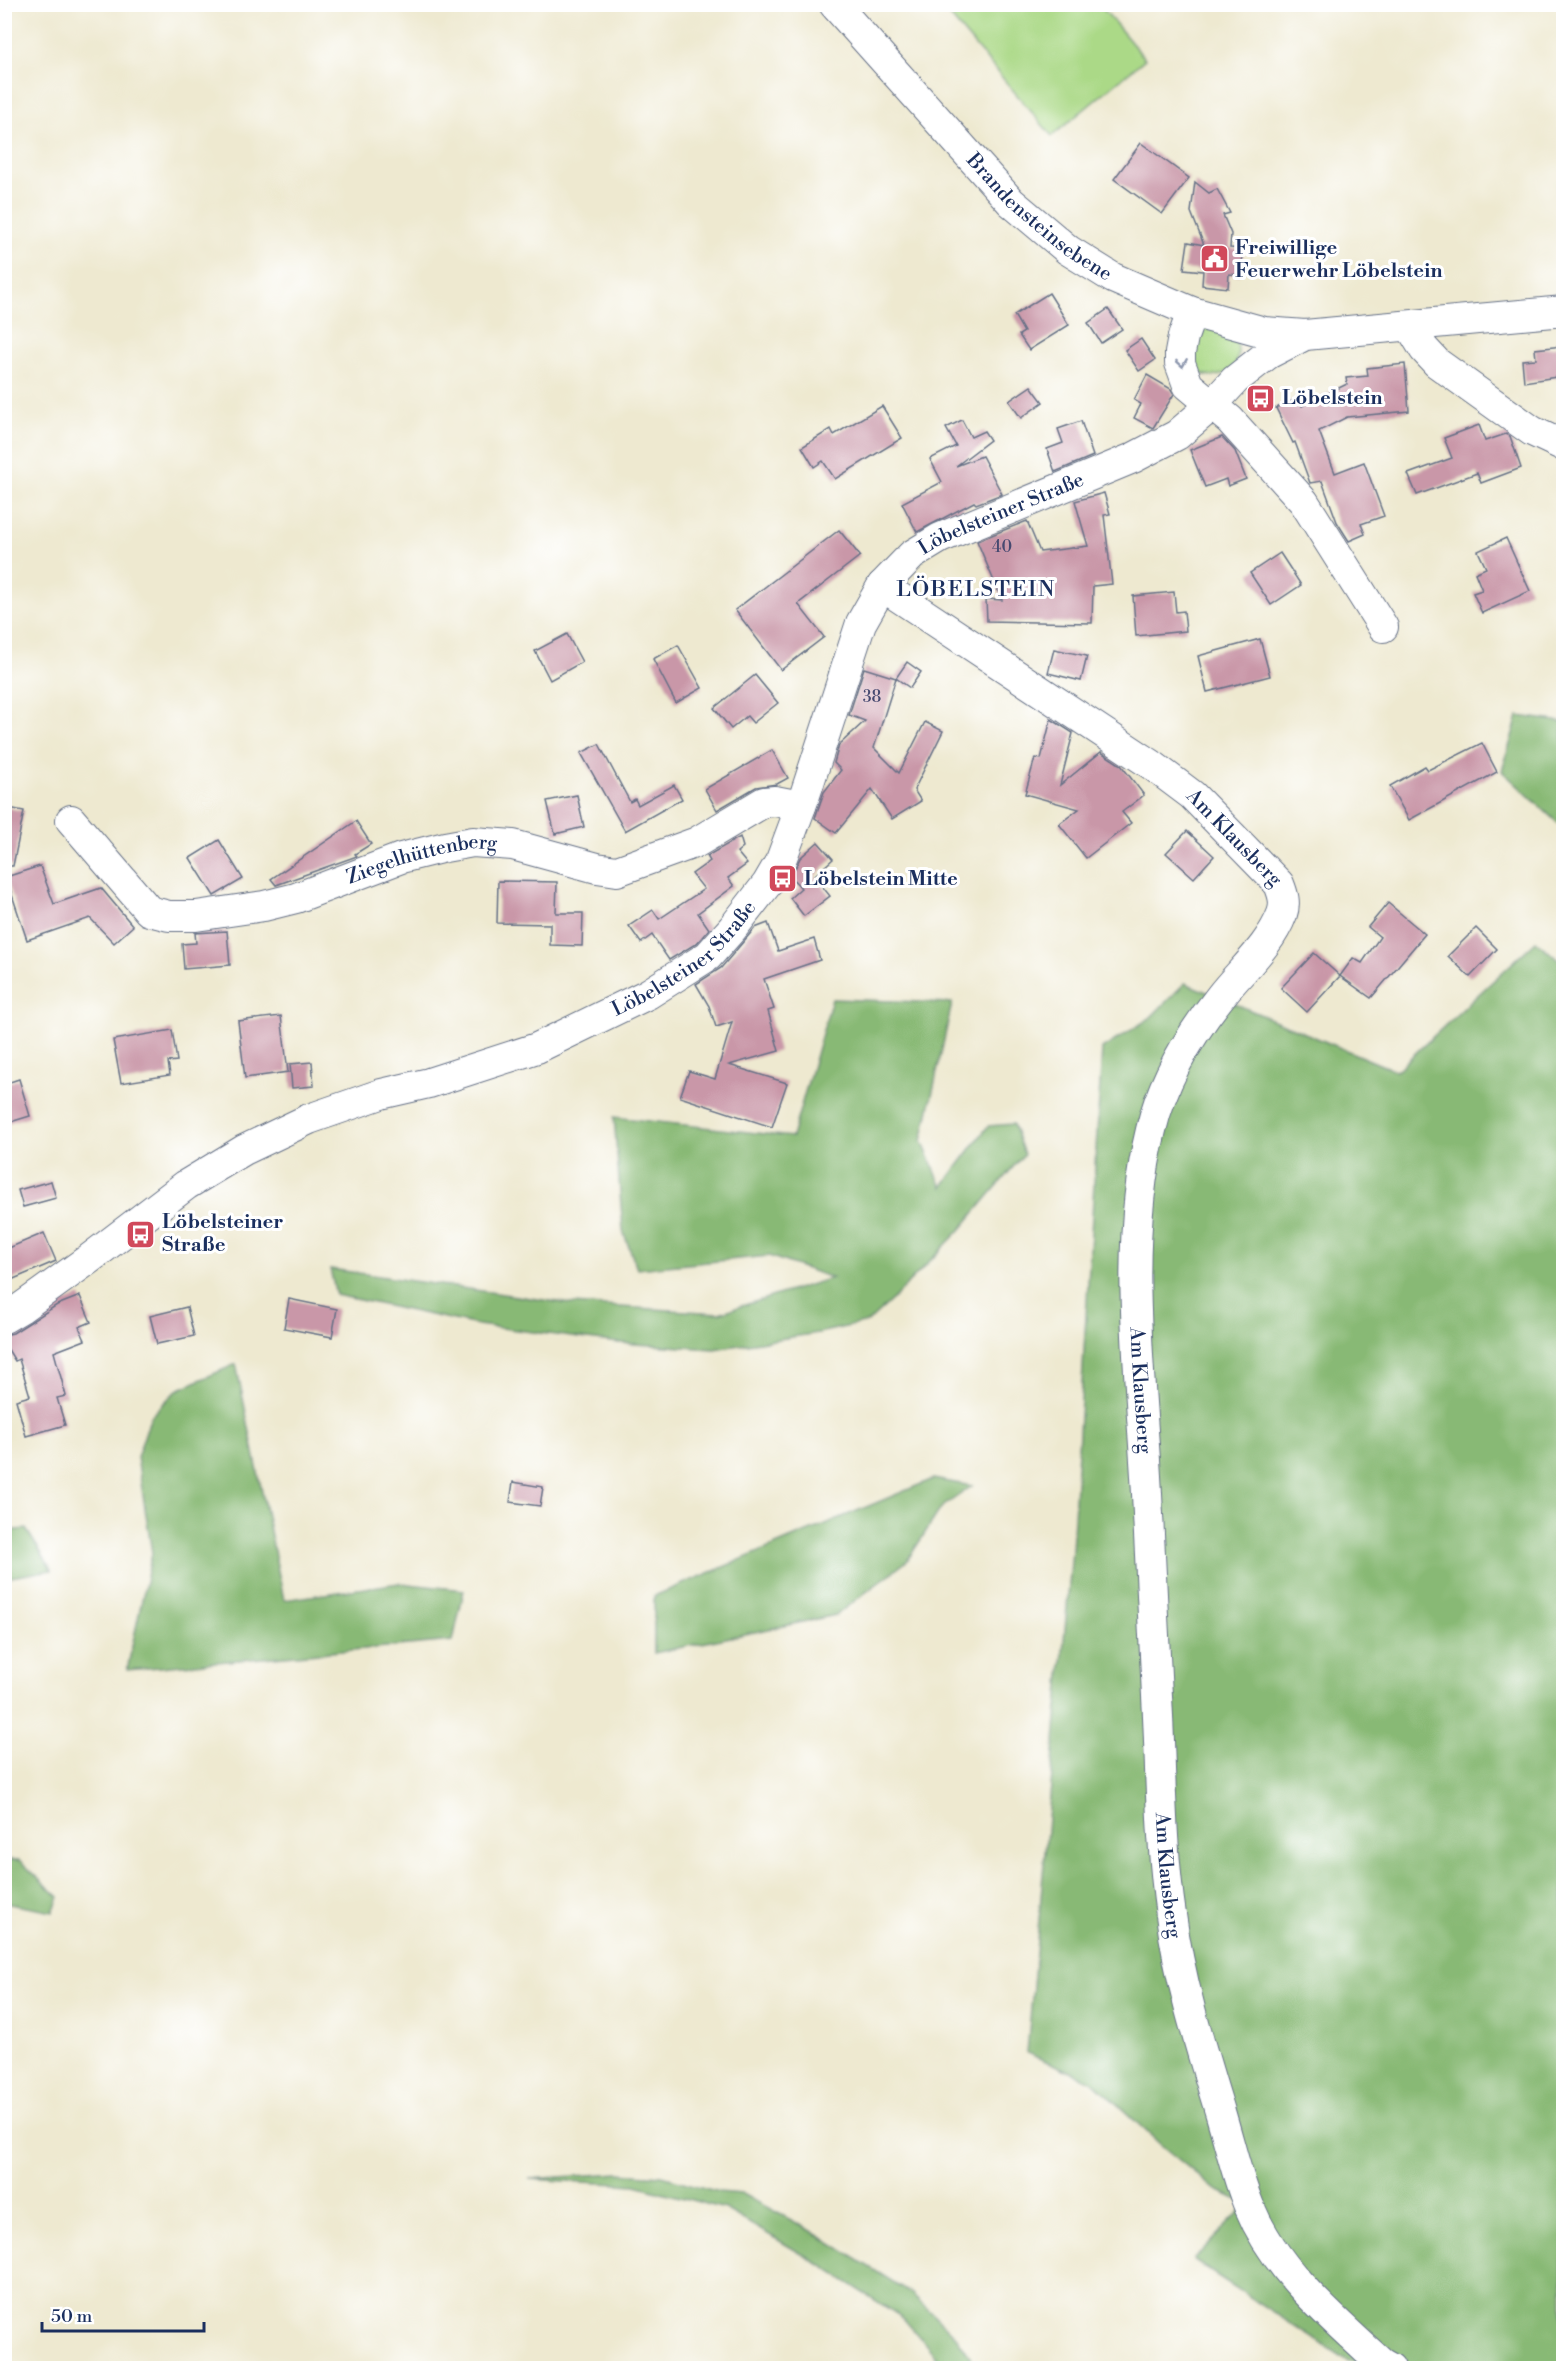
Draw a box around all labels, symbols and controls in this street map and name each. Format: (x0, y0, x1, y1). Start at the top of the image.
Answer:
street label: Brandensteinsebene (960, 147, 1117, 287)
place label: Freiwillige Feuerwehr Löbelstein (1235, 236, 1443, 284)
public building icon: Freiwillige Feuerwehr Löbelstein (1198, 243, 1230, 275)
one-way arrow (1175, 359, 1187, 368)
bus stop icon: Löbelstein (1245, 382, 1277, 414)
place label: Löbelstein (1282, 386, 1383, 411)
street label: Löbelsteiner Straße (914, 467, 1088, 561)
house number: 40 (992, 537, 1012, 557)
district label: LÖBELSTEIN (896, 575, 1056, 603)
house number: 38 (863, 687, 882, 707)
street label: Am Klausberg (1180, 783, 1288, 892)
street label: Ziegelhüttenberg (343, 829, 499, 890)
bus stop icon: Löbelstein Mitte (767, 863, 799, 895)
place label: Löbelstein Mitte (804, 867, 958, 892)
street label: Löbelsteiner Straße (608, 896, 762, 1022)
place label: Löbelsteiner Straße (162, 1210, 283, 1258)
bus stop icon: Löbelsteiner Straße (125, 1218, 157, 1250)
street label: Am Klausberg (1124, 1326, 1157, 1455)
street label: Am Klausberg (1149, 1811, 1187, 1941)
scale bar (42, 2295, 204, 2333)
text: 50 m (51, 2305, 93, 2328)

